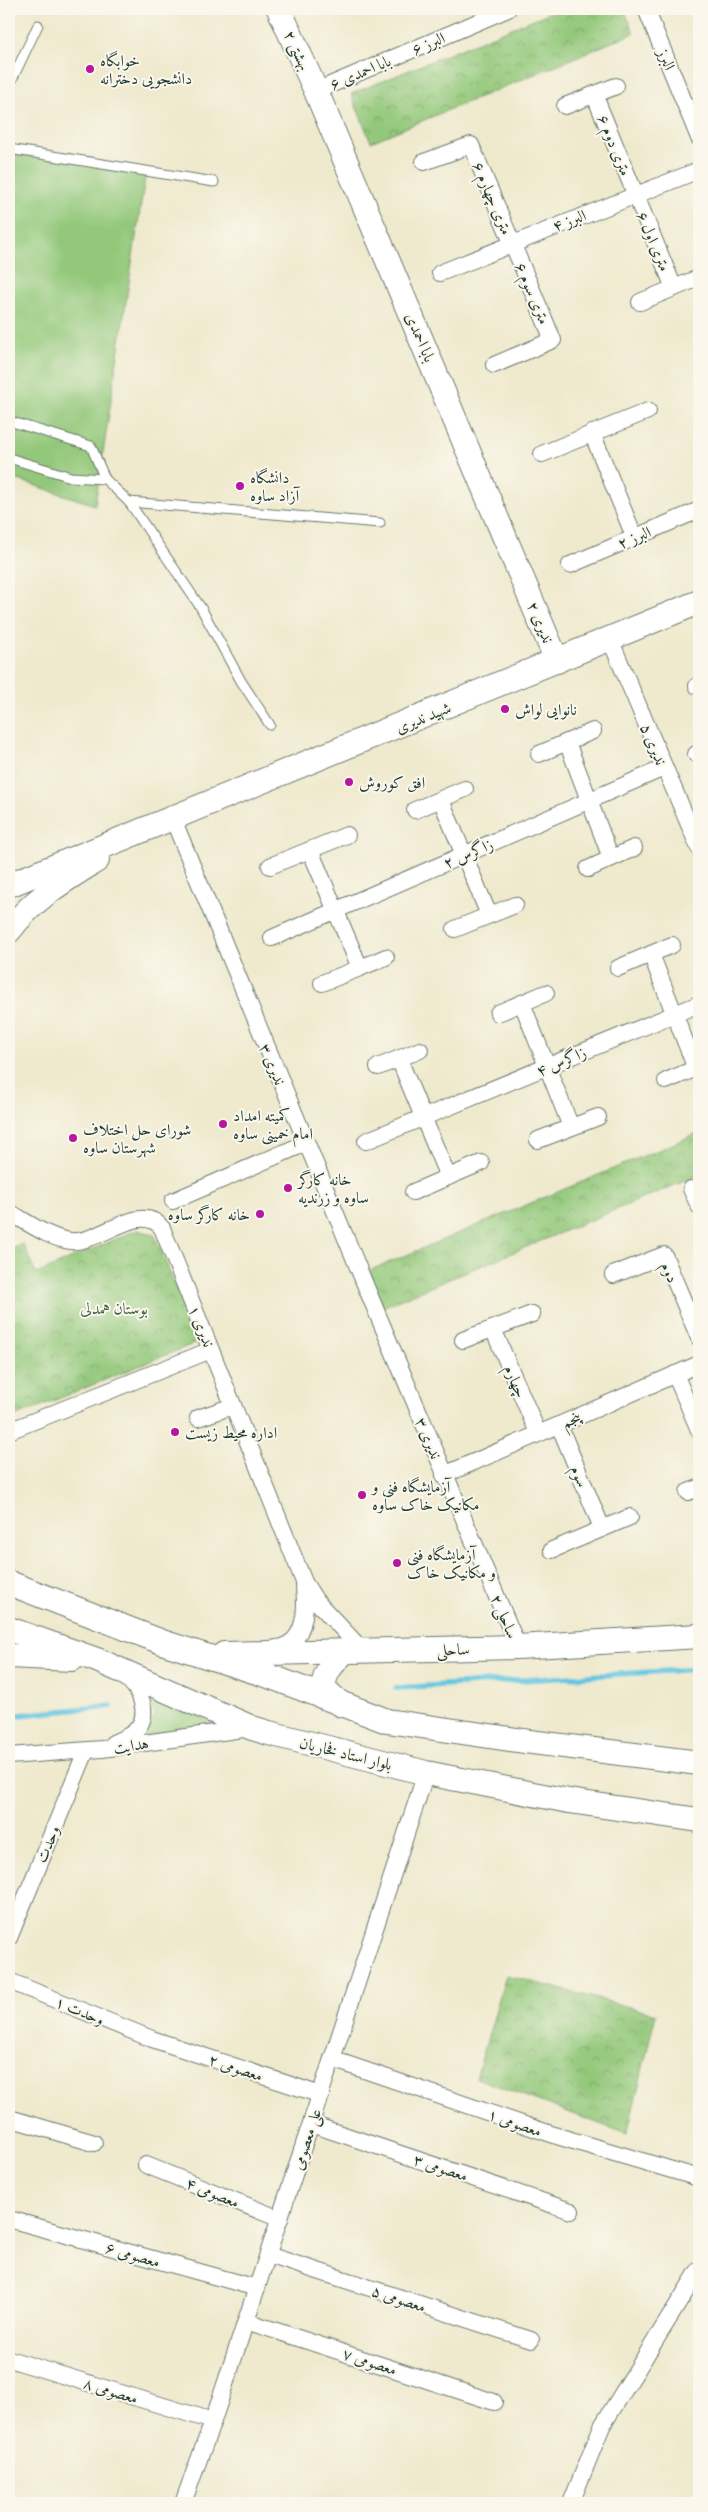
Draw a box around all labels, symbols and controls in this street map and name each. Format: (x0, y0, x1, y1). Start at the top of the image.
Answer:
street label: البرز ۶ (408, 25, 448, 61)
street label: بهشتی ۲ (278, 26, 318, 74)
street label: البرز (651, 43, 682, 74)
place label: خوابگاه دانشجویی دخترانه (100, 48, 192, 90)
street label: بابا احمدی ۶ (326, 48, 394, 96)
marker: خوابگاه دانشجویی دخترانه (84, 63, 96, 75)
street label: ۶ متری دوم (589, 111, 638, 181)
street label: ۶ متری چهارم (464, 158, 519, 240)
street label: البرز ۴ (549, 203, 589, 237)
street label: ۶ متری اول (631, 207, 677, 275)
street label: ۶ متری سوم (506, 258, 557, 329)
street label: بابا احمدی (400, 308, 442, 366)
place label: دانشگاه آزاد ساوه (250, 465, 301, 507)
marker: دانشگاه آزاد ساوه (234, 480, 246, 492)
street label: البرز ۲ (614, 519, 654, 555)
street label: ندیری ۲ (522, 597, 561, 647)
street label: شهید ندیری (392, 695, 454, 739)
place label: نانوایی لواش (515, 697, 577, 721)
marker: نانوایی لواش (499, 703, 511, 715)
street label: ندیری ۵ (635, 719, 674, 769)
place label: افق کوروش (359, 770, 425, 794)
marker: افق کوروش (343, 776, 355, 788)
street label: زاگرس ۲ (439, 832, 497, 874)
street label: ندیری ۳ (254, 1039, 293, 1089)
street label: زاگرس ۴ (532, 1040, 590, 1082)
place label: کمیته امداد امام خمینی ساوه (233, 1103, 313, 1148)
place label: شورای حل اختلاف شهرستان ساوه (83, 1117, 191, 1159)
marker: کمیته امداد امام خمینی ساوه (217, 1118, 229, 1130)
marker: شورای حل اختلاف شهرستان ساوه (67, 1132, 79, 1144)
place label: خانه کارگر ساوه و زرندیه (296, 1167, 369, 1209)
marker: خانه کارگر ساوه و زرندیه (282, 1182, 294, 1194)
place label: خانه کارگر ساوه (168, 1202, 250, 1226)
marker: خانه کارگر ساوه (254, 1208, 266, 1220)
street label: دوم (652, 1257, 685, 1288)
park label: بوستان همدلی (80, 1296, 148, 1320)
street label: ندیری ۱ (183, 1302, 221, 1351)
street label: چهارم (496, 1361, 534, 1403)
street label: پنجم (557, 1404, 587, 1437)
street label: ندیری ۳ (410, 1413, 449, 1463)
place label: اداره محیط زیست (185, 1420, 277, 1444)
marker: اداره محیط زیست (169, 1426, 181, 1438)
street label: سوم (562, 1461, 595, 1492)
place label: آزمایشگاه فنی و مکانیک خاک ساوه (370, 1474, 480, 1516)
marker: آزمایشگاه فنی و مکانیک خاک ساوه (356, 1489, 368, 1501)
place label: آزمایشگاه فنی و مکانیک خاک (407, 1542, 496, 1584)
marker: آزمایشگاه فنی و مکانیک خاک (391, 1557, 403, 1569)
street label: ساحلی ۲ (485, 1590, 525, 1642)
street label: ساحلی (436, 1636, 470, 1662)
street label: هدایت (112, 1730, 150, 1760)
street label: بلوار استاد فخاریان (297, 1730, 395, 1776)
street label: وحدت (29, 1822, 65, 1866)
street label: وحدت ۱ (52, 1989, 108, 2031)
street label: معصومی ۲ (206, 2047, 266, 2087)
street label: معصومی ۱ (485, 2102, 545, 2142)
street label: علی معصومی (285, 2105, 327, 2173)
street label: معصومی ۳ (411, 2147, 471, 2187)
street label: معصومی ۴ (183, 2170, 243, 2214)
street label: معصومی ۶ (103, 2235, 163, 2273)
street label: معصومی ۵ (369, 2278, 429, 2318)
street label: معصومی ۷ (340, 2341, 400, 2381)
street label: معصومی ۸ (81, 2370, 141, 2410)

